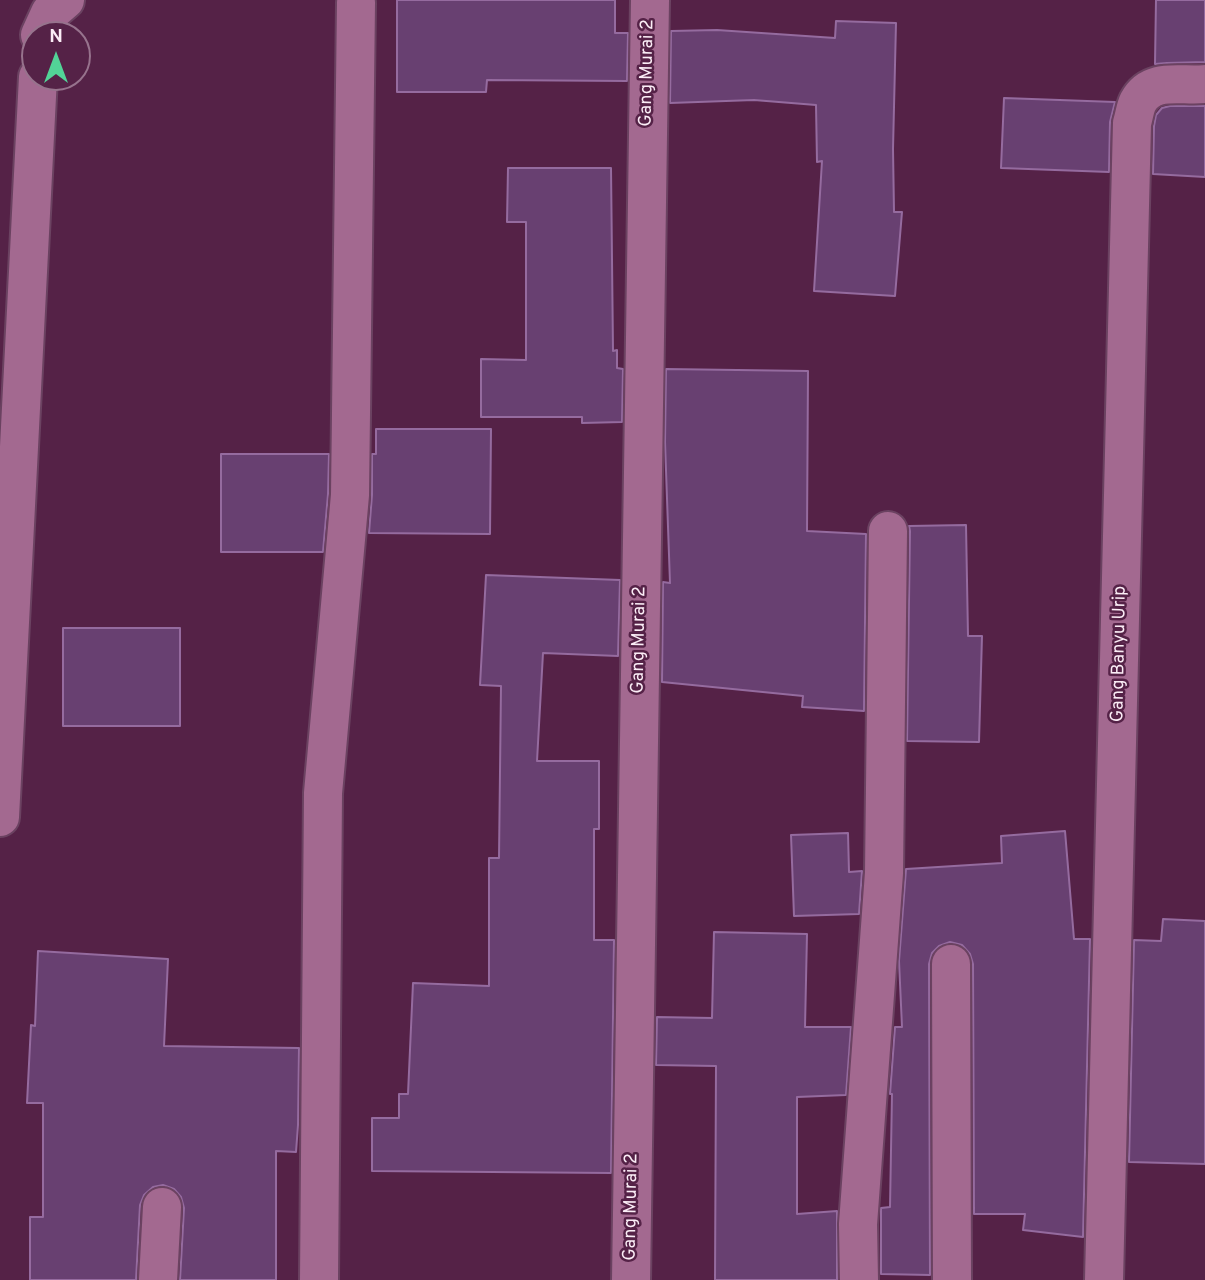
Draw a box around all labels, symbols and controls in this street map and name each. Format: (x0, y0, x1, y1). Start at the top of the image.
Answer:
street label: Gang Murai 2 (636, 19, 660, 127)
north arrow (21, 21, 91, 91)
text: N (49, 25, 63, 49)
street label: Gang Murai 2 (628, 586, 652, 694)
street label: Gang Banyu Urip (1108, 586, 1132, 722)
street label: Gang Murai 2 (620, 1153, 644, 1261)

